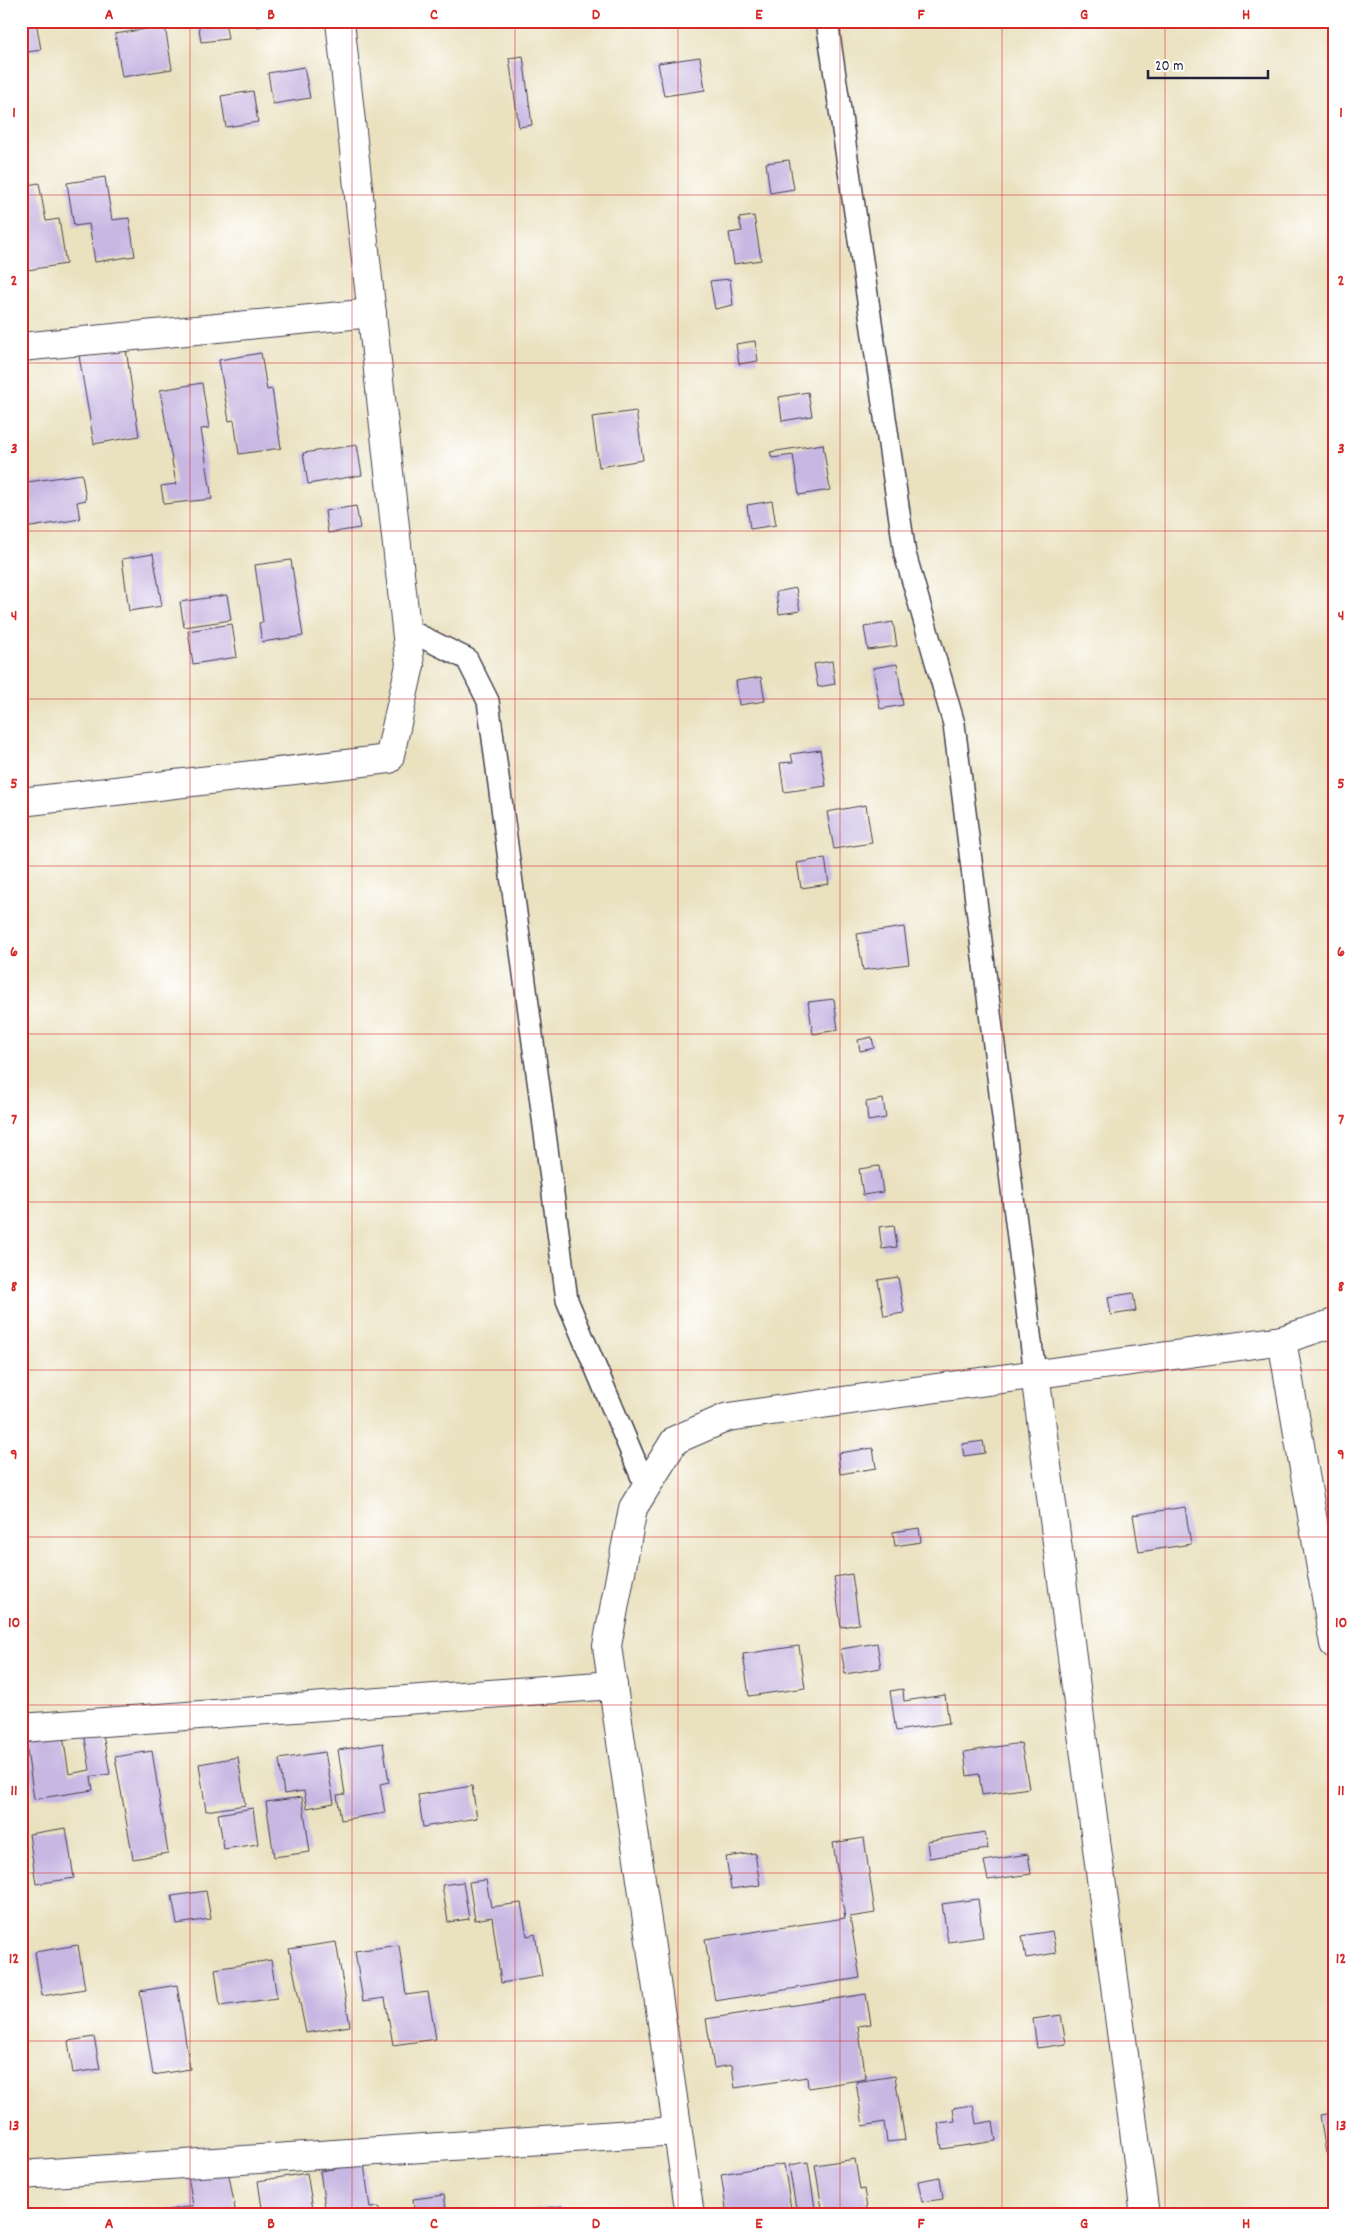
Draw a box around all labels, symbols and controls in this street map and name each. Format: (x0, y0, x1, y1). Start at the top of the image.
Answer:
text: A (105, 4, 114, 27)
text: B (267, 4, 275, 27)
text: C (430, 4, 438, 27)
text: D (592, 4, 601, 27)
text: E (755, 4, 763, 27)
text: F (917, 4, 925, 27)
text: G (1080, 4, 1088, 27)
text: H (1242, 4, 1250, 27)
scale bar (1148, 48, 1268, 80)
text: 20 m (1155, 56, 1183, 78)
text: 1 (12, 102, 16, 125)
text: 1 (1339, 102, 1343, 125)
text: 2 (11, 270, 18, 293)
text: 2 (1338, 270, 1345, 293)
text: 3 (10, 438, 18, 461)
text: 3 (1337, 438, 1345, 461)
text: 4 (11, 605, 17, 628)
text: 4 (1338, 605, 1344, 628)
text: 5 (10, 773, 18, 796)
text: 5 (1337, 773, 1345, 796)
text: 6 (10, 941, 18, 964)
text: 6 (1337, 941, 1345, 964)
text: 7 (11, 1109, 17, 1132)
text: 7 (1338, 1109, 1344, 1132)
text: 8 (11, 1276, 18, 1299)
text: 8 (1338, 1276, 1345, 1299)
text: 9 (10, 1444, 18, 1467)
text: 9 (1337, 1444, 1345, 1467)
text: 10 (8, 1612, 20, 1635)
text: 10 (1335, 1612, 1347, 1635)
text: 11 (10, 1780, 18, 1803)
text: 11 (1337, 1780, 1345, 1803)
text: 12 (9, 1948, 19, 1971)
text: 12 (1336, 1948, 1346, 1971)
text: 13 (9, 2115, 19, 2138)
text: 13 (1336, 2115, 1346, 2138)
text: A (105, 2213, 114, 2236)
text: B (267, 2213, 275, 2236)
text: C (430, 2213, 438, 2236)
text: D (592, 2213, 601, 2236)
text: E (755, 2213, 763, 2236)
text: F (917, 2213, 925, 2236)
text: G (1080, 2213, 1088, 2236)
text: H (1242, 2213, 1250, 2236)

